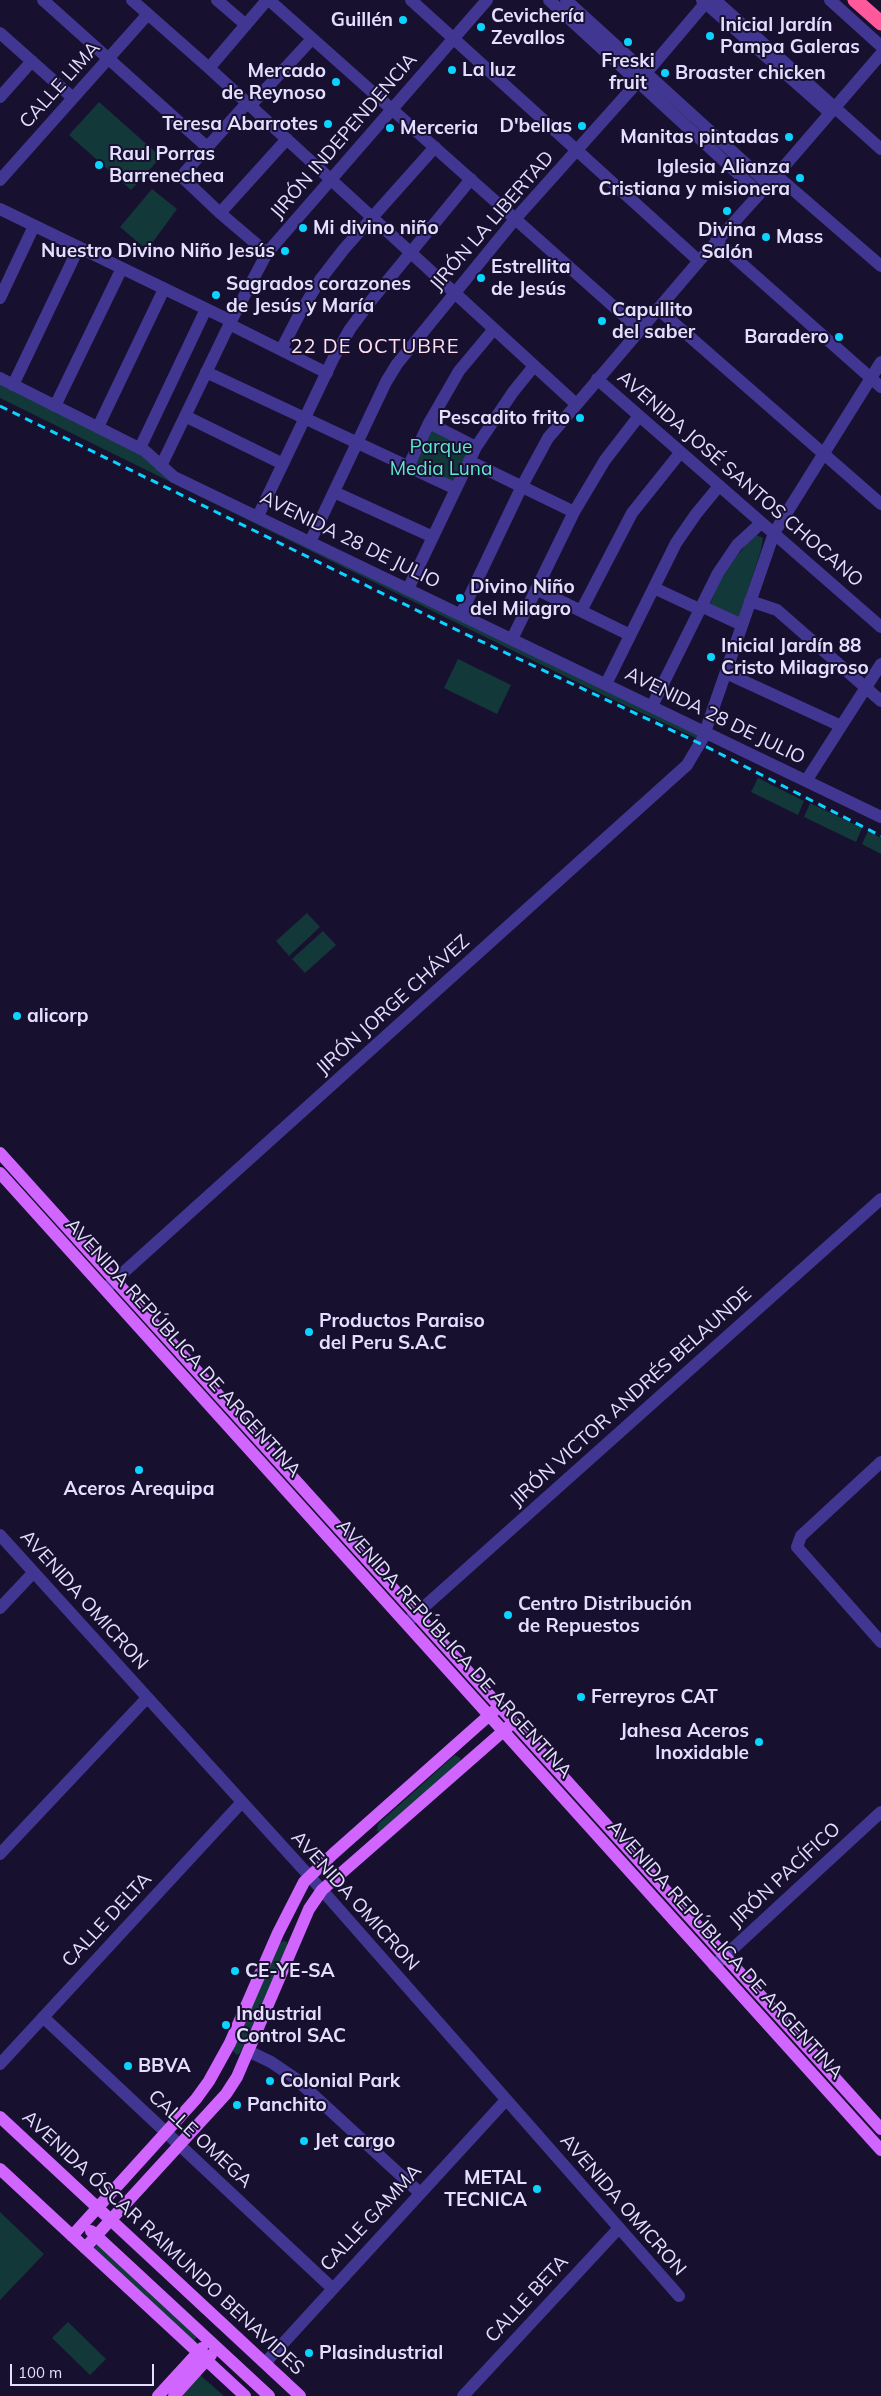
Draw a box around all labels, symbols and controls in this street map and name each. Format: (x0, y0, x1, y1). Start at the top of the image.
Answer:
place label: Cevichería Zevallos (491, 5, 585, 49)
place label: Guillén (331, 9, 393, 31)
marker: Guillén (397, 14, 409, 26)
place label: Inicial Jardín Pampa Galeras (720, 14, 860, 58)
marker: Cevichería Zevallos (475, 21, 487, 33)
marker: Inicial Jardín Pampa Galeras (704, 30, 716, 42)
marker: Freski fruit (622, 36, 634, 48)
street label: CALLE LIMA (15, 37, 105, 133)
street label: JIRÓN INDEPENDENCIA (266, 49, 422, 223)
place label: Freski fruit (601, 50, 655, 94)
place label: La luz (462, 59, 516, 81)
place label: Mercado de Reynoso (221, 60, 326, 104)
place label: Broaster chicken (675, 62, 826, 84)
marker: La luz (446, 64, 458, 76)
marker: Broaster chicken (659, 67, 671, 79)
marker: Mercado de Reynoso (330, 76, 342, 88)
place label: Teresa Abarrotes (162, 113, 318, 135)
place label: D'bellas (499, 115, 572, 137)
place label: Merceria (400, 117, 478, 139)
marker: Teresa Abarrotes (322, 118, 334, 130)
marker: D'bellas (576, 120, 588, 132)
marker: Merceria (384, 122, 396, 134)
place label: Manitas pintadas (620, 126, 779, 148)
marker: Manitas pintadas (783, 131, 795, 143)
place label: Raul Porras Barrenechea (109, 143, 224, 187)
street label: JIRÓN LA LIBERTAD (425, 147, 559, 295)
place label: Iglesia Alianza Cristiana y misionera (598, 156, 790, 200)
marker: Raul Porras Barrenechea (93, 159, 105, 171)
marker: Iglesia Alianza Cristiana y misionera (794, 172, 806, 184)
marker: Divina Salón (721, 205, 733, 217)
place label: Mi divino niño (313, 217, 439, 239)
place label: Divina Salón (698, 219, 756, 263)
marker: Mi divino niño (297, 222, 309, 234)
place label: Mass (776, 226, 823, 248)
marker: Mass (760, 231, 772, 243)
place label: Nuestro Divino Niño Jesús (41, 240, 275, 262)
marker: Nuestro Divino Niño Jesús (279, 245, 291, 257)
place label: Estrellita de Jesús (491, 256, 570, 300)
marker: Estrellita de Jesús (475, 272, 487, 284)
place label: Sagrados corazones de Jesús y María (226, 273, 411, 317)
marker: Sagrados corazones de Jesús y María (210, 289, 222, 301)
place label: Capullito del saber (612, 299, 695, 343)
marker: Capullito del saber (596, 315, 608, 327)
place label: Baradero (744, 326, 829, 348)
marker: Baradero (833, 331, 845, 343)
district label: 22 DE OCTUBRE (289, 335, 461, 359)
street label: AVENIDA JOSÉ SANTOS CHOCANO (613, 366, 867, 592)
place label: Pescadito frito (439, 407, 570, 429)
marker: Pescadito frito (574, 412, 586, 424)
park label: Parque Media Luna (390, 436, 492, 480)
street label: AVENIDA 28 DE JULIO (256, 486, 444, 594)
place label: Divino Niño del Milagro (470, 576, 575, 620)
marker: Divino Niño del Milagro (454, 592, 466, 604)
place label: Inicial Jardín 88 Cristo Milagroso (721, 635, 869, 679)
marker: Inicial Jardín 88 Cristo Milagroso (705, 651, 717, 663)
street label: AVENIDA 28 DE JULIO (621, 662, 809, 770)
street label: JIRÓN JORGE CHÁVEZ (312, 930, 474, 1080)
place label: alicorp (27, 1005, 89, 1027)
marker: alicorp (11, 1010, 23, 1022)
street label: AVENIDA REPÚBLICA DE ARGENTINA (60, 1214, 306, 1482)
street label: JIRÓN VICTOR ANDRÉS BELAUNDE (506, 1282, 756, 1512)
place label: Productos Paraiso del Peru S.A.C (319, 1310, 485, 1354)
marker: Productos Paraiso del Peru S.A.C (303, 1326, 315, 1338)
marker: Aceros Arequipa (133, 1464, 145, 1476)
place label: Aceros Arequipa (64, 1478, 214, 1500)
street label: AVENIDA REPÚBLICA DE ARGENTINA (331, 1515, 577, 1783)
street label: AVENIDA OMICRON (15, 1525, 153, 1675)
place label: Centro Distribución de Repuestos (518, 1593, 692, 1637)
marker: Centro Distribución de Repuestos (502, 1609, 514, 1621)
place label: Ferreyros CAT (591, 1686, 718, 1708)
marker: Ferreyros CAT (575, 1691, 587, 1703)
place label: Jahesa Aceros Inoxidable (620, 1720, 749, 1764)
marker: Jahesa Aceros Inoxidable (753, 1736, 765, 1748)
street label: AVENIDA REPÚBLICA DE ARGENTINA (602, 1816, 848, 2084)
street label: JIRÓN PACÍFICO (725, 1818, 845, 1932)
street label: AVENIDA OMICRON (286, 1826, 424, 1976)
street label: CALLE DELTA (57, 1868, 157, 1972)
place label: CE-YE-SA (245, 1960, 335, 1982)
marker: CE-YE-SA (229, 1965, 241, 1977)
place label: Industrial Control SAC (236, 2003, 346, 2047)
marker: Industrial Control SAC (220, 2019, 232, 2031)
place label: BBVA (138, 2055, 191, 2077)
marker: BBVA (122, 2060, 134, 2072)
place label: Colonial Park (280, 2070, 400, 2092)
marker: Colonial Park (264, 2075, 276, 2087)
street label: CALLE OMEGA (143, 2085, 257, 2193)
place label: Panchito (247, 2094, 327, 2116)
marker: Panchito (231, 2099, 243, 2111)
street label: AVENIDA ÓSCAR RAIMUNDO BENAVIDES (17, 2106, 309, 2380)
place label: Jet cargo (314, 2130, 395, 2152)
street label: AVENIDA OMICRON (555, 2130, 691, 2280)
marker: Jet cargo (298, 2135, 310, 2147)
street label: CALLE GAMMA (316, 2160, 426, 2276)
place label: METAL TECNICA (444, 2167, 527, 2211)
marker: METAL TECNICA (531, 2183, 543, 2195)
street label: CALLE BETA (481, 2251, 573, 2347)
place label: Plasindustrial (319, 2342, 443, 2364)
marker: Plasindustrial (303, 2347, 315, 2359)
scale bar (12, 2354, 156, 2386)
text: 100 m (18, 2363, 62, 2382)

